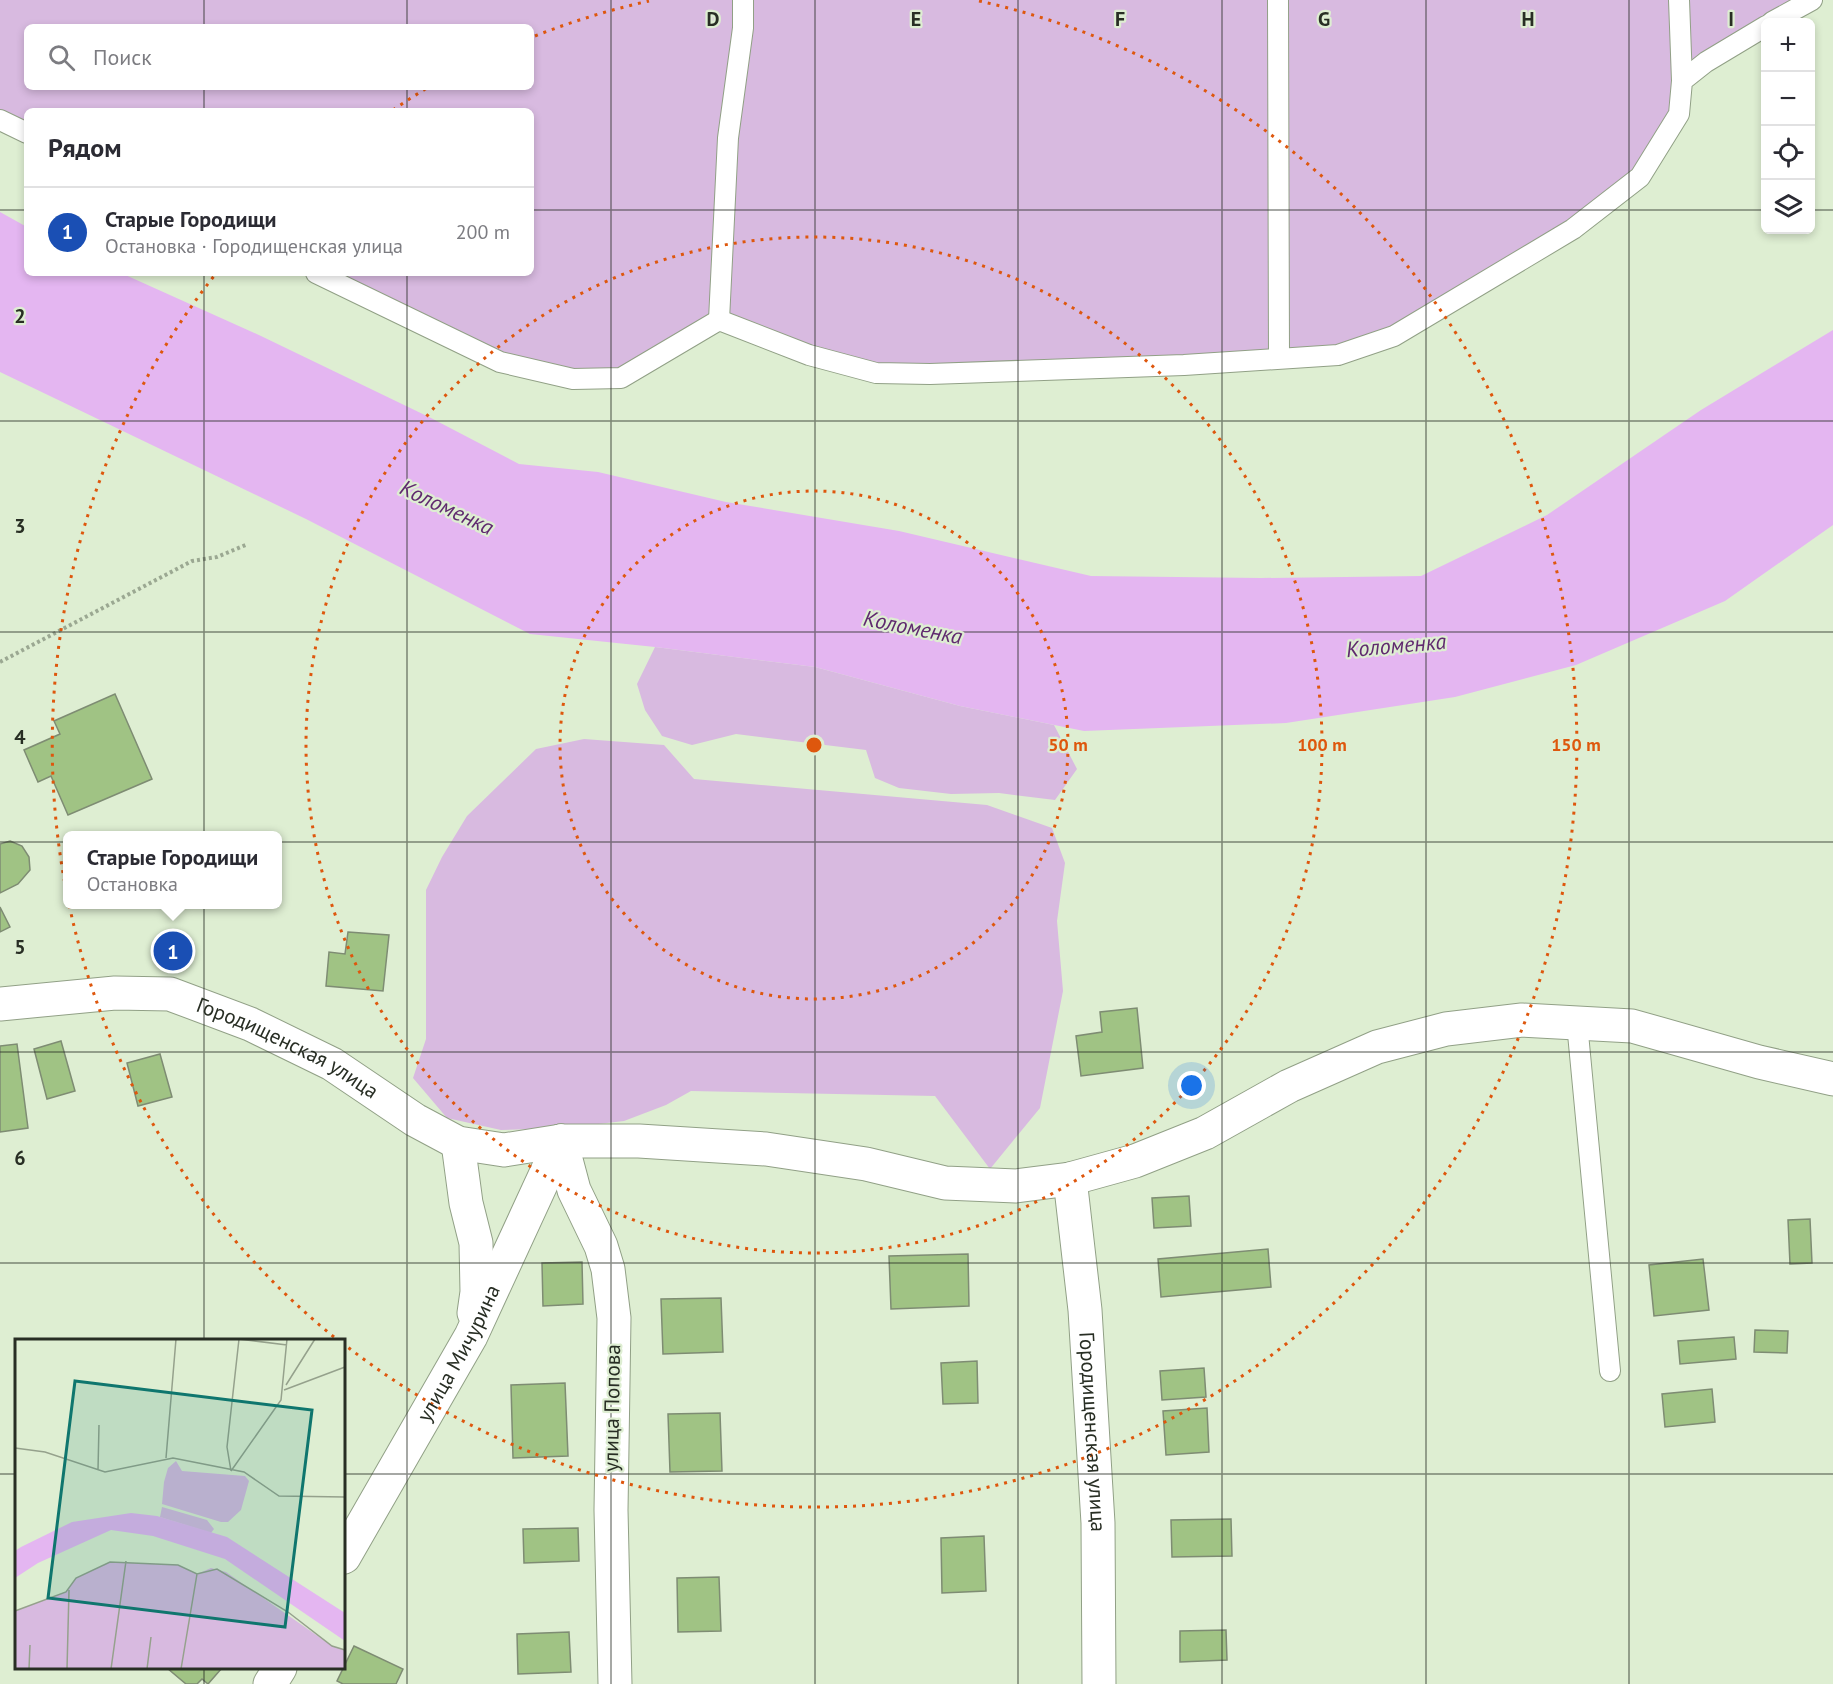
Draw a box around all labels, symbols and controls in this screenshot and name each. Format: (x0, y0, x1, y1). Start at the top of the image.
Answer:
text: D (707, 6, 720, 32)
text: E (911, 6, 921, 32)
text: F (1115, 6, 1125, 32)
text: G (1318, 6, 1330, 32)
text: H (1521, 6, 1535, 32)
text: I (1728, 6, 1734, 32)
map controls (1761, 18, 1815, 234)
button: + (1761, 18, 1815, 72)
search box (24, 24, 534, 90)
icon: search (45, 41, 78, 74)
text: Поиск (93, 43, 152, 71)
button: − (1761, 72, 1815, 126)
button: locate (1761, 126, 1815, 180)
text: Рядом (48, 131, 122, 164)
button: layers (1761, 180, 1815, 234)
text: Старые Городищи (105, 205, 277, 233)
text: 1 (62, 219, 73, 245)
text: 200 m (456, 219, 510, 245)
text: Остановка · Городищенская улица (105, 233, 403, 259)
text: 2 (14, 303, 26, 329)
water label: Коломенка (396, 473, 499, 541)
text: 3 (14, 513, 26, 539)
water label: Коломенка (861, 604, 965, 650)
water label: Коломенка (1345, 627, 1447, 663)
text: 4 (14, 724, 26, 750)
text: 50 m (1048, 733, 1088, 756)
text: 100 m (1297, 733, 1347, 756)
text: 150 m (1551, 733, 1601, 756)
centre of rings (804, 735, 824, 755)
popup (63, 831, 282, 909)
text: Старые Городищи (87, 843, 258, 871)
text: Остановка (87, 871, 178, 897)
pin: 1 (154, 928, 192, 974)
text: 5 (14, 934, 26, 960)
street label: Городищенская улица (193, 991, 384, 1104)
your location (1177, 1071, 1206, 1100)
text: 6 (14, 1145, 26, 1171)
street label: улица Мичурина (411, 1280, 506, 1426)
street label: Городищенская улица (1073, 1331, 1112, 1532)
inset map (15, 1339, 345, 1669)
street label: улица Попова (597, 1344, 626, 1472)

